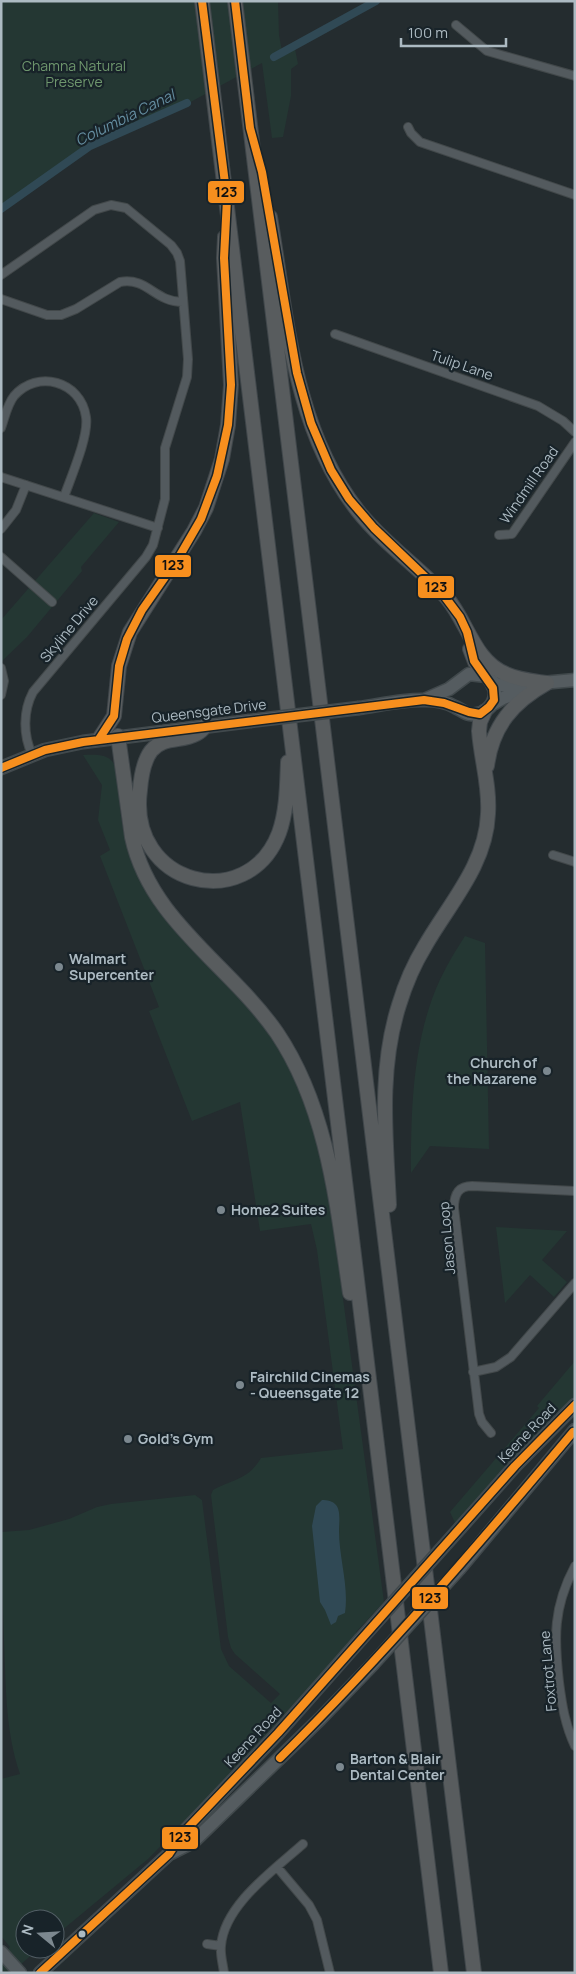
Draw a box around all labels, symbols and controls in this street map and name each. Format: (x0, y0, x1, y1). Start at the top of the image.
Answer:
scale bar (401, 15, 506, 47)
text: 100 m (408, 22, 448, 43)
park label: Chamna Natural Preserve (22, 56, 126, 91)
water label: Columbia Canal (72, 83, 180, 151)
line badge: 123 (207, 180, 245, 204)
text: 123 (215, 182, 237, 201)
street label: Tulip Lane (428, 345, 496, 384)
street label: Windmill Road (495, 442, 562, 527)
line badge: 123 (154, 554, 192, 578)
text: 123 (162, 555, 184, 574)
line badge: 123 (417, 575, 455, 599)
text: 123 (425, 577, 447, 596)
street label: Skyline Drive (35, 591, 102, 666)
street label: Queensgate Drive (151, 694, 267, 727)
place label: Walmart Supercenter (69, 949, 154, 984)
marker: Walmart Supercenter (53, 961, 65, 973)
place label: Church of the Nazarene (447, 1053, 538, 1088)
marker: Church of the Nazarene (541, 1065, 553, 1077)
place label: Home2 Suites (231, 1200, 326, 1219)
street label: Jason Loop (434, 1201, 459, 1275)
marker: Home2 Suites (215, 1204, 227, 1216)
place label: Fairchild Cinemas - Queensgate 12 (250, 1367, 370, 1402)
marker: Fairchild Cinemas - Queensgate 12 (234, 1379, 246, 1391)
street label: Keene Road (493, 1399, 560, 1467)
place label: Gold's Gym (138, 1429, 213, 1448)
marker: Gold's Gym (122, 1433, 134, 1445)
line badge: 123 (411, 1586, 449, 1610)
text: 123 (419, 1588, 441, 1607)
street label: Foxtrot Lane (535, 1630, 560, 1712)
street label: Keene Road (220, 1702, 286, 1771)
place label: Barton & Blair Dental Center (350, 1749, 445, 1784)
marker: Barton & Blair Dental Center (334, 1761, 346, 1773)
line badge: 123 (161, 1826, 199, 1850)
text: 123 (169, 1827, 191, 1846)
north arrow (15, 1909, 65, 1959)
text: N (17, 1922, 38, 1938)
unlabelled marker (77, 1929, 87, 1939)

